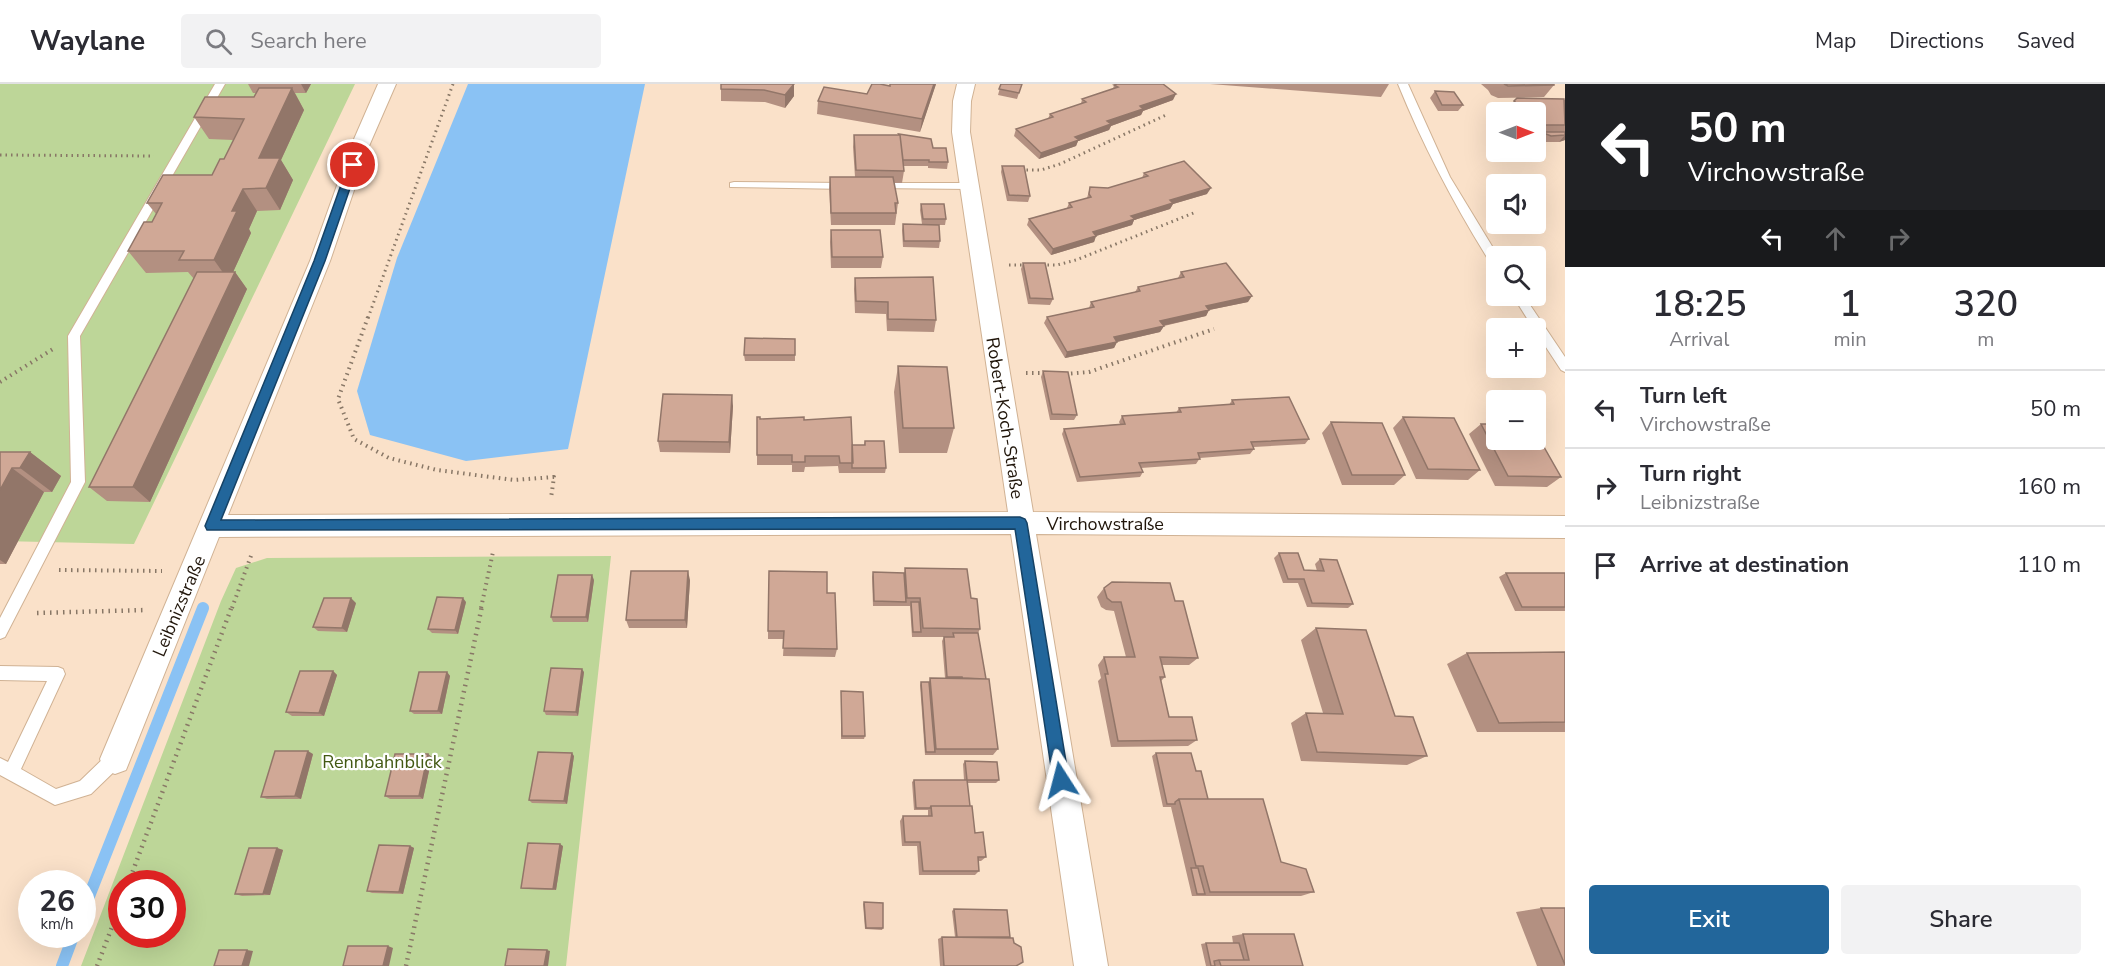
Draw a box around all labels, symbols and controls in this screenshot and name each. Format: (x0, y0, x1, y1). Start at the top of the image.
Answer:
search box (181, 14, 601, 68)
text: Waylane (30, 22, 145, 60)
icon: search (202, 25, 235, 58)
text: Search here (250, 26, 367, 56)
text: Map (1815, 27, 1856, 55)
text: Directions (1889, 27, 1984, 55)
text: Saved (2017, 27, 2075, 55)
text: 50 m (1688, 100, 1787, 157)
north arrow (1486, 102, 1546, 162)
map controls (1486, 102, 1546, 450)
icon: left (1589, 108, 1667, 186)
pin (327, 139, 378, 190)
icon: arrive (336, 148, 369, 181)
text: Virchowstraße (1688, 154, 1865, 191)
button: sound (1486, 174, 1546, 234)
icon: left (1756, 222, 1789, 255)
icon: ahead (1819, 222, 1852, 255)
icon: right (1882, 222, 1915, 255)
button: search (1486, 246, 1546, 306)
text: 18:25 (1652, 280, 1747, 329)
text: 1 (1839, 280, 1861, 329)
text: 320 (1953, 280, 2018, 329)
button: + (1486, 318, 1546, 378)
text: Arrival (1669, 326, 1729, 353)
text: min (1834, 326, 1867, 353)
text: m (1977, 326, 1994, 353)
street label: Robert-Koch-Straße (980, 335, 1030, 501)
text: Turn left (1640, 381, 1727, 411)
button: − (1486, 390, 1546, 450)
icon: left (1589, 393, 1622, 426)
text: 50 m (2030, 394, 2081, 424)
text: Virchowstraße (1640, 411, 1771, 438)
text: Turn right (1640, 459, 1741, 489)
icon: right (1589, 471, 1622, 504)
text: 160 m (2017, 472, 2081, 502)
text: Leibnizstraße (1640, 489, 1760, 516)
street label: Virchowstraße (1045, 512, 1164, 536)
icon: arrive (1589, 549, 1622, 582)
text: Arrive at destination (1640, 550, 1849, 580)
text: 110 m (2017, 550, 2081, 580)
street label: Leibnizstraße (147, 552, 211, 660)
position arrow (1029, 748, 1093, 812)
park label: Rennbahnblick (322, 750, 443, 774)
speed limit sign: 30 (108, 870, 186, 948)
text: 26 (39, 881, 75, 922)
button: Exit (1589, 885, 1829, 954)
button: Share (1841, 885, 2081, 954)
text: km/h (40, 914, 74, 934)

